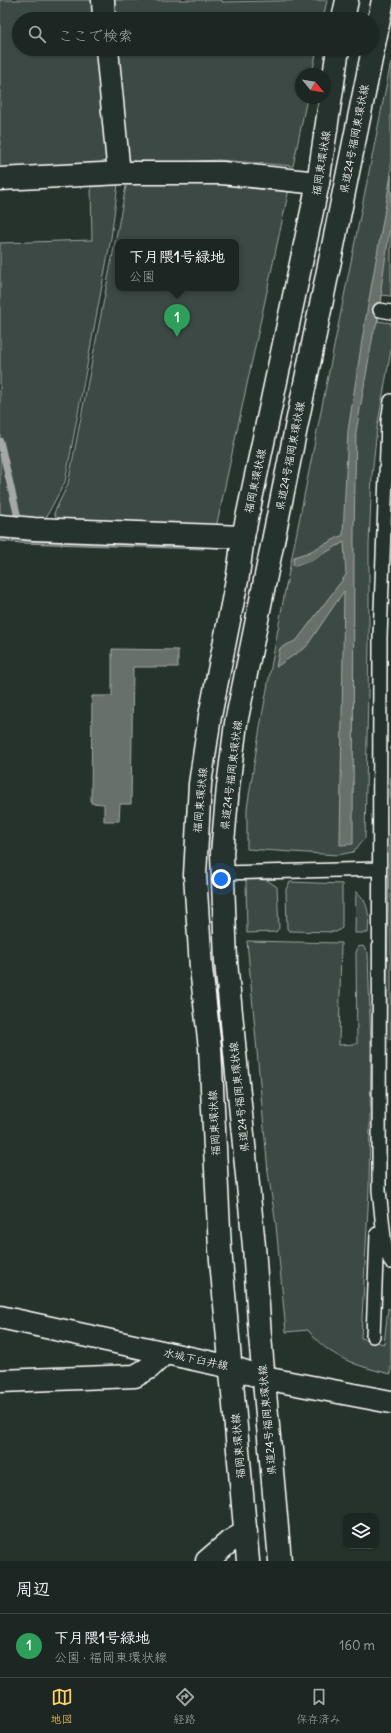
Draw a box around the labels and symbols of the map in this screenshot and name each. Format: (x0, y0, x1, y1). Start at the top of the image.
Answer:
north arrow (295, 68, 331, 104)
street label: 県道24号福岡東環状線 (337, 83, 371, 195)
street label: 福岡東環状線 (309, 129, 333, 197)
pin: 1 (164, 304, 190, 337)
street label: 県道24号福岡東環状線 (273, 400, 307, 512)
street label: 福岡東環状線 (241, 447, 269, 515)
street label: 県道24号福岡東環状線 (217, 719, 245, 831)
street label: 福岡東環状線 (190, 767, 210, 833)
your location (211, 869, 231, 889)
street label: 県道24号福岡東環状線 (226, 1041, 252, 1153)
street label: 福岡東環状線 (205, 1090, 223, 1156)
street label: 水城下臼井線 (162, 1345, 230, 1373)
street label: 県道24号福岡東環状線 (255, 1364, 279, 1476)
street label: 福岡東環状線 (228, 1413, 248, 1479)

